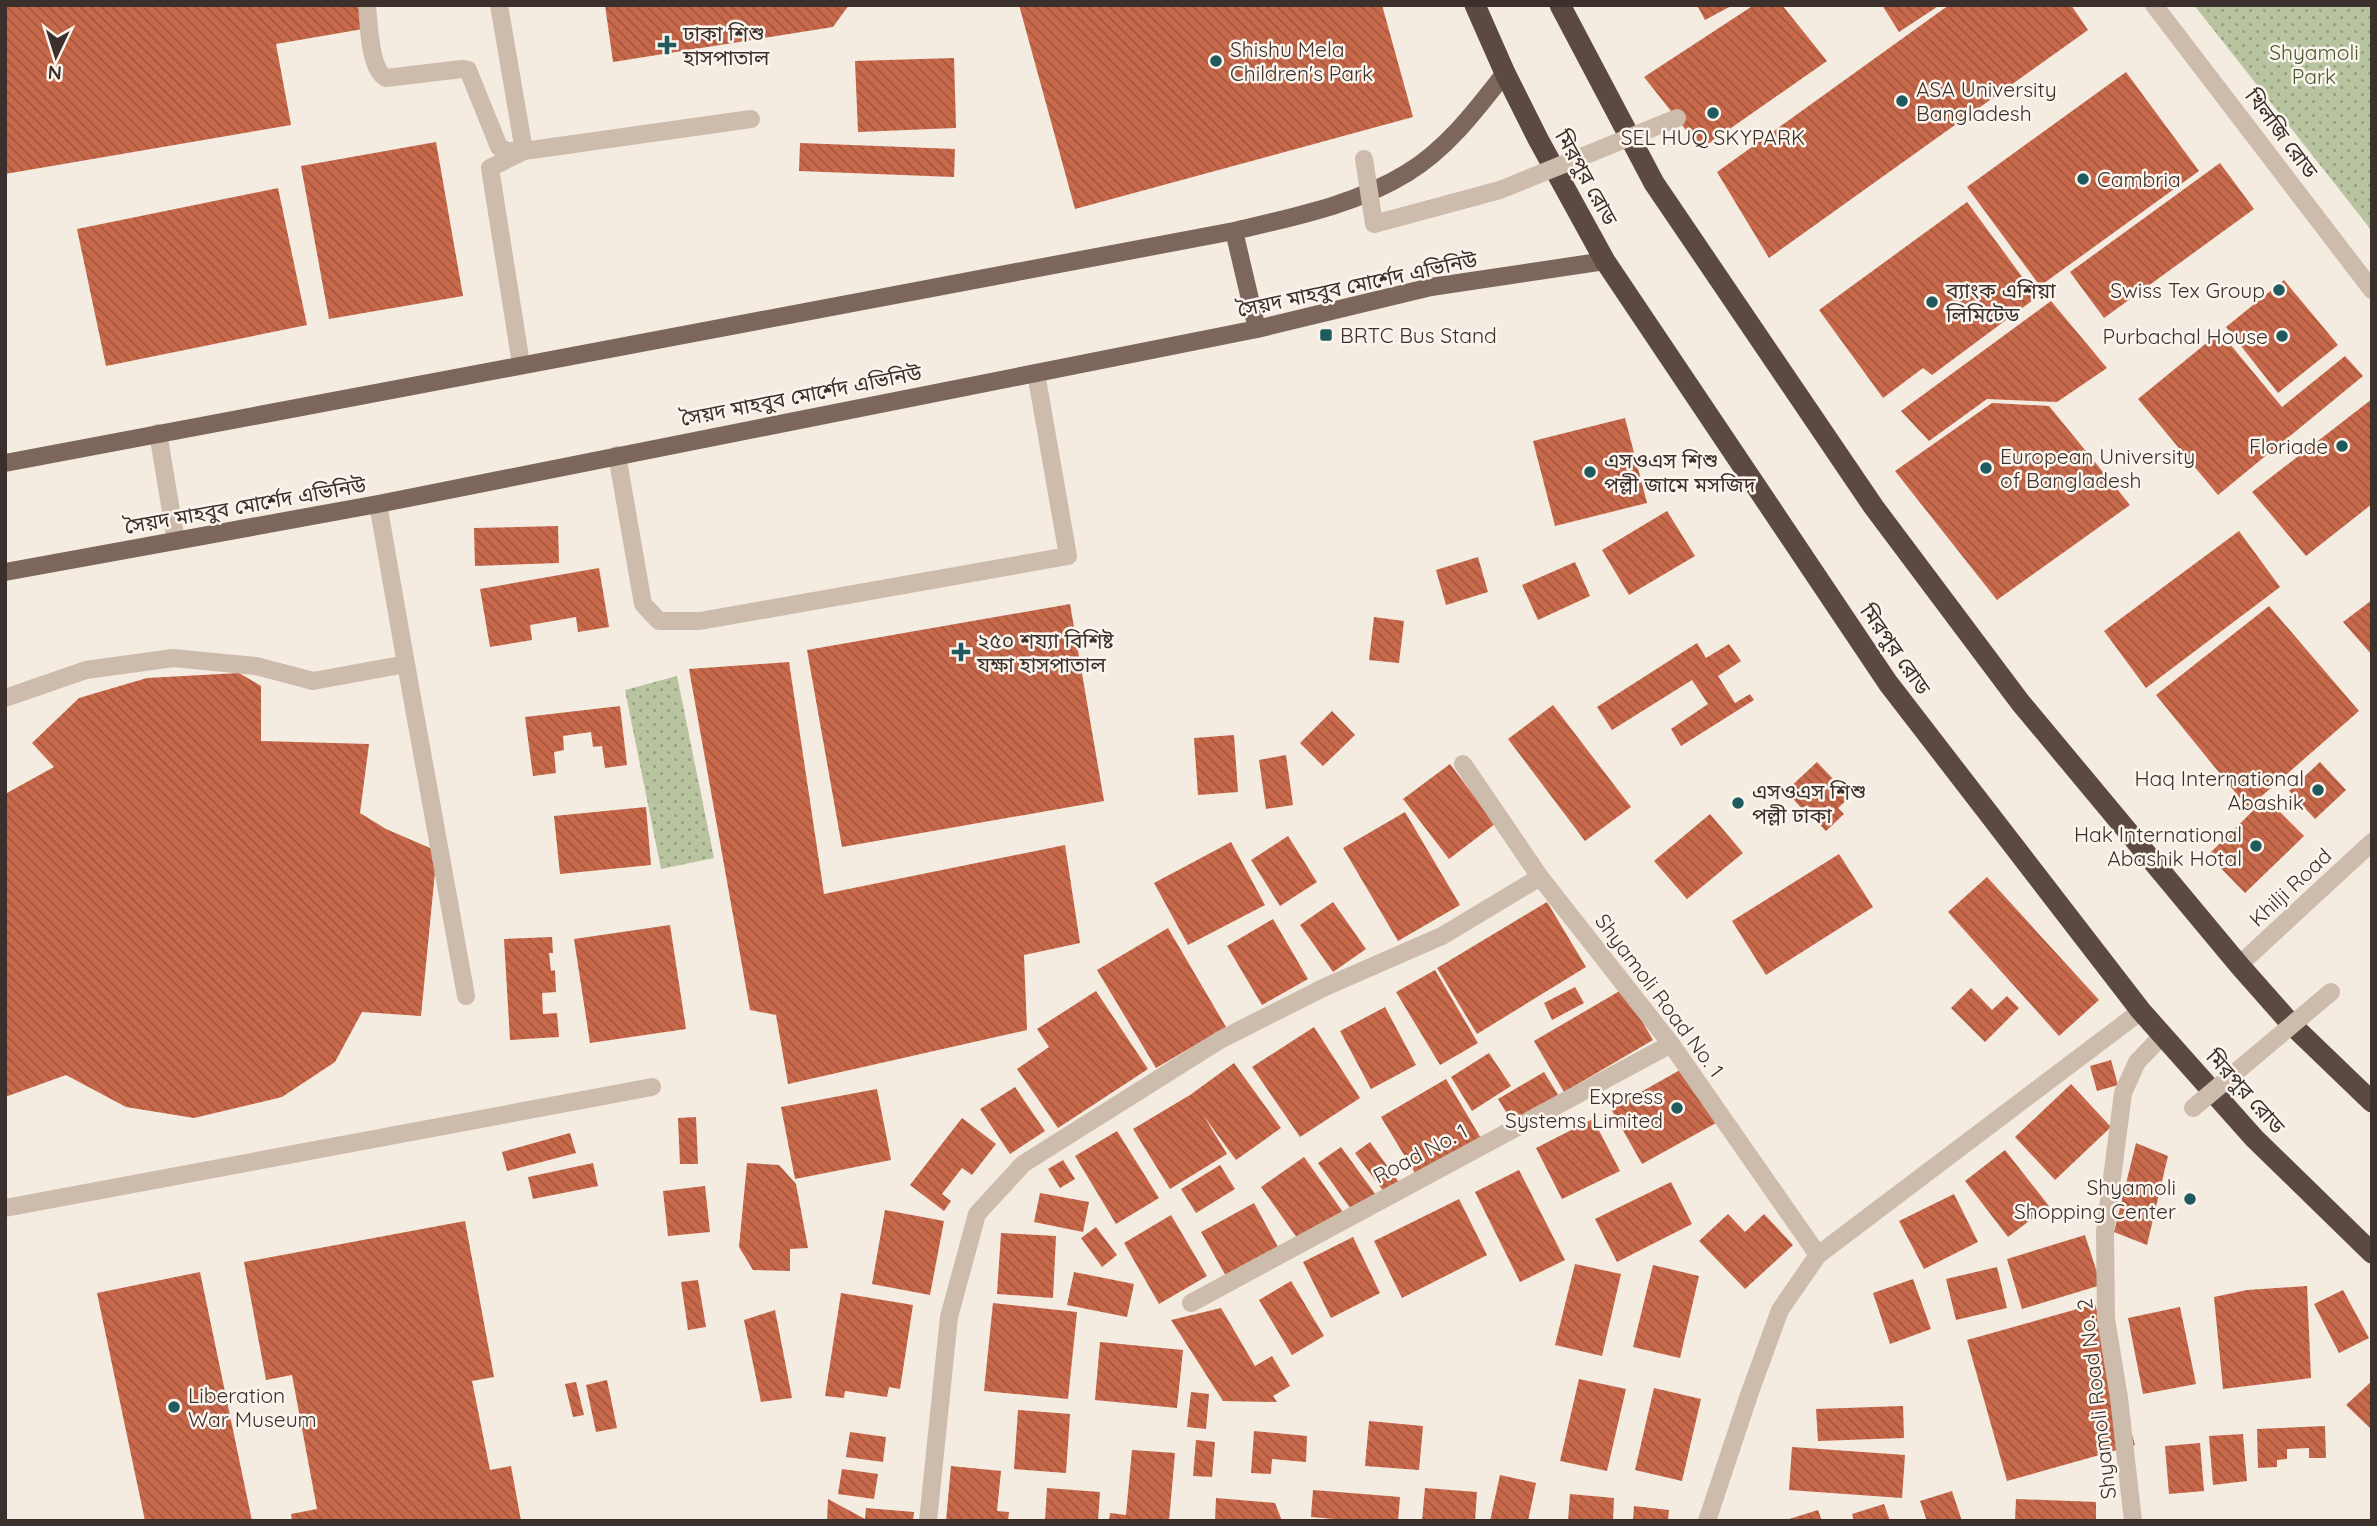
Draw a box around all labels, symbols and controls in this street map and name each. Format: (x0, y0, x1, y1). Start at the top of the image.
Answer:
place label: ঢাকা শিশু হাসপাতাল (682, 20, 770, 70)
north arrow (21, 21, 91, 91)
marker: ঢাকা শিশু হাসপাতাল (657, 35, 677, 55)
place label: Shishu Mela Children's Park (1230, 36, 1373, 86)
park label: Shyamoli Park (2269, 39, 2359, 89)
marker: Shishu Mela Children's Park (1208, 53, 1224, 69)
text: N (47, 61, 63, 85)
place label: ASA University Bangladesh (1916, 76, 2057, 126)
street label: খিলজি রোড (2239, 82, 2325, 184)
marker: ASA University Bangladesh (1894, 93, 1910, 109)
marker: SEL HUQ SKYPARK (1705, 105, 1721, 121)
street label: মিরপুর রোড (1550, 124, 1624, 230)
place label: SEL HUQ SKYPARK (1621, 124, 1805, 150)
place label: Cambria (2097, 166, 2181, 192)
marker: Cambria (2075, 171, 2091, 187)
street label: সৈয়দ মাহবুব মোর্শেদ এভিনিউ (1234, 246, 1480, 322)
place label: ব্যাংক এশিয়া লিমিটেড (1945, 277, 2056, 327)
place label: Swiss Tex Group (2110, 277, 2265, 303)
marker: Swiss Tex Group (2271, 282, 2287, 298)
marker: ব্যাংক এশিয়া লিমিটেড (1924, 294, 1940, 310)
place label: BRTC Bus Stand (1340, 322, 1497, 348)
place label: Purbachal House (2103, 323, 2268, 349)
marker: BRTC Bus Stand (1318, 327, 1334, 343)
marker: Purbachal House (2274, 328, 2290, 344)
street label: সৈয়দ মাহবুব মোর্শেদ এভিনিউ (677, 359, 925, 431)
place label: Floriade (2249, 433, 2328, 459)
marker: Floriade (2334, 438, 2350, 454)
place label: European University of Bangladesh (2000, 443, 2195, 493)
place label: এসওএস শিশু পল্লী জামে মসজিদ (1604, 447, 1756, 497)
marker: European University of Bangladesh (1978, 460, 1994, 476)
marker: এসওএস শিশু পল্লী জামে মসজিদ (1582, 464, 1598, 480)
street label: সৈয়দ মাহবুব মোর্শেদ এভিনিউ (121, 471, 369, 539)
street label: মিরপুর রোড (1855, 598, 1937, 700)
place label: ২৫০ শয্যা বিশিষ্ট যক্ষা হাসপাতাল (976, 627, 1114, 677)
marker: ২৫০ শয্যা বিশিষ্ট যক্ষা হাসপাতাল (951, 642, 971, 662)
place label: Haq International Abashik (2134, 765, 2304, 815)
place label: এসওএস শিশু পল্লী ঢাকা (1752, 778, 1866, 828)
marker: Haq International Abashik (2310, 782, 2326, 798)
marker: এসওএস শিশু পল্লী ঢাকা (1730, 795, 1746, 811)
place label: Hak International Abashik Hotal (2074, 821, 2242, 871)
marker: Hak International Abashik Hotal (2248, 838, 2264, 854)
street label: Khilji Road (2243, 842, 2337, 932)
street label: Shyamoli Road No. 1 (1590, 908, 1730, 1082)
street label: মিরপুর রোড (2201, 1043, 2291, 1139)
place label: Express Systems Limited (1505, 1083, 1663, 1133)
marker: Express Systems Limited (1669, 1100, 1685, 1116)
street label: Road No. 1 (1368, 1117, 1472, 1189)
place label: Shyamoli Shopping Center (2014, 1174, 2176, 1224)
marker: Shyamoli Shopping Center (2182, 1191, 2198, 1207)
street label: Shyamoli Road No. 2 (2071, 1297, 2121, 1501)
place label: Liberation War Museum (188, 1382, 317, 1432)
marker: Liberation War Museum (166, 1399, 182, 1415)

